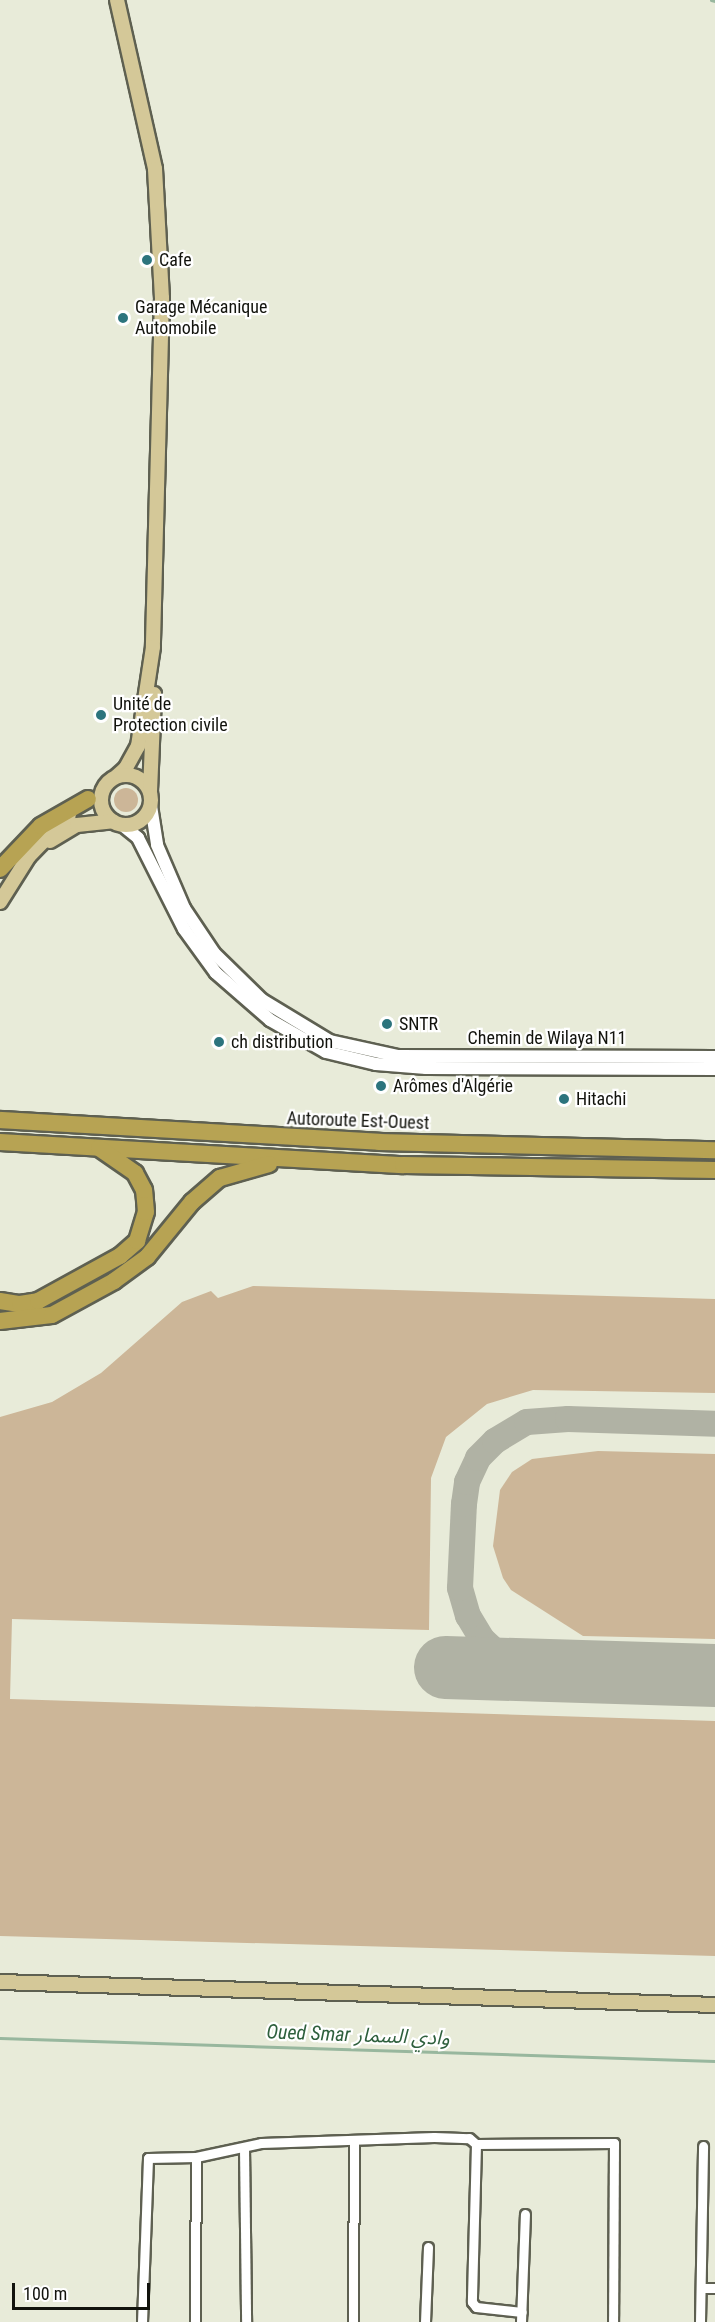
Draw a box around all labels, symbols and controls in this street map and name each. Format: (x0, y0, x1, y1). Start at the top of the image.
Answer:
place label: Cafe (159, 249, 192, 271)
marker: Cafe (140, 253, 154, 267)
place label: Garage Mécanique Automobile (135, 297, 267, 340)
marker: Garage Mécanique Automobile (116, 311, 130, 325)
place label: Unité de Protection civile (113, 694, 228, 736)
marker: Unité de Protection civile (94, 708, 108, 722)
place label: SNTR (399, 1013, 438, 1035)
marker: SNTR (380, 1017, 394, 1031)
street label: Chemin de Wilaya N11 (468, 1027, 626, 1049)
place label: ch distribution (231, 1031, 333, 1053)
marker: ch distribution (212, 1035, 226, 1049)
place label: Arômes d'Algérie (393, 1075, 513, 1097)
marker: Arômes d'Algérie (374, 1079, 388, 1093)
place label: Hitachi (576, 1088, 626, 1110)
marker: Hitachi (557, 1092, 571, 1106)
street label: Autoroute Est-Ouest (286, 1108, 430, 1134)
water label: Oued Smar وادي السمار (266, 2020, 450, 2050)
scale bar (15, 2271, 153, 2309)
text: 100 m (23, 2283, 67, 2304)

